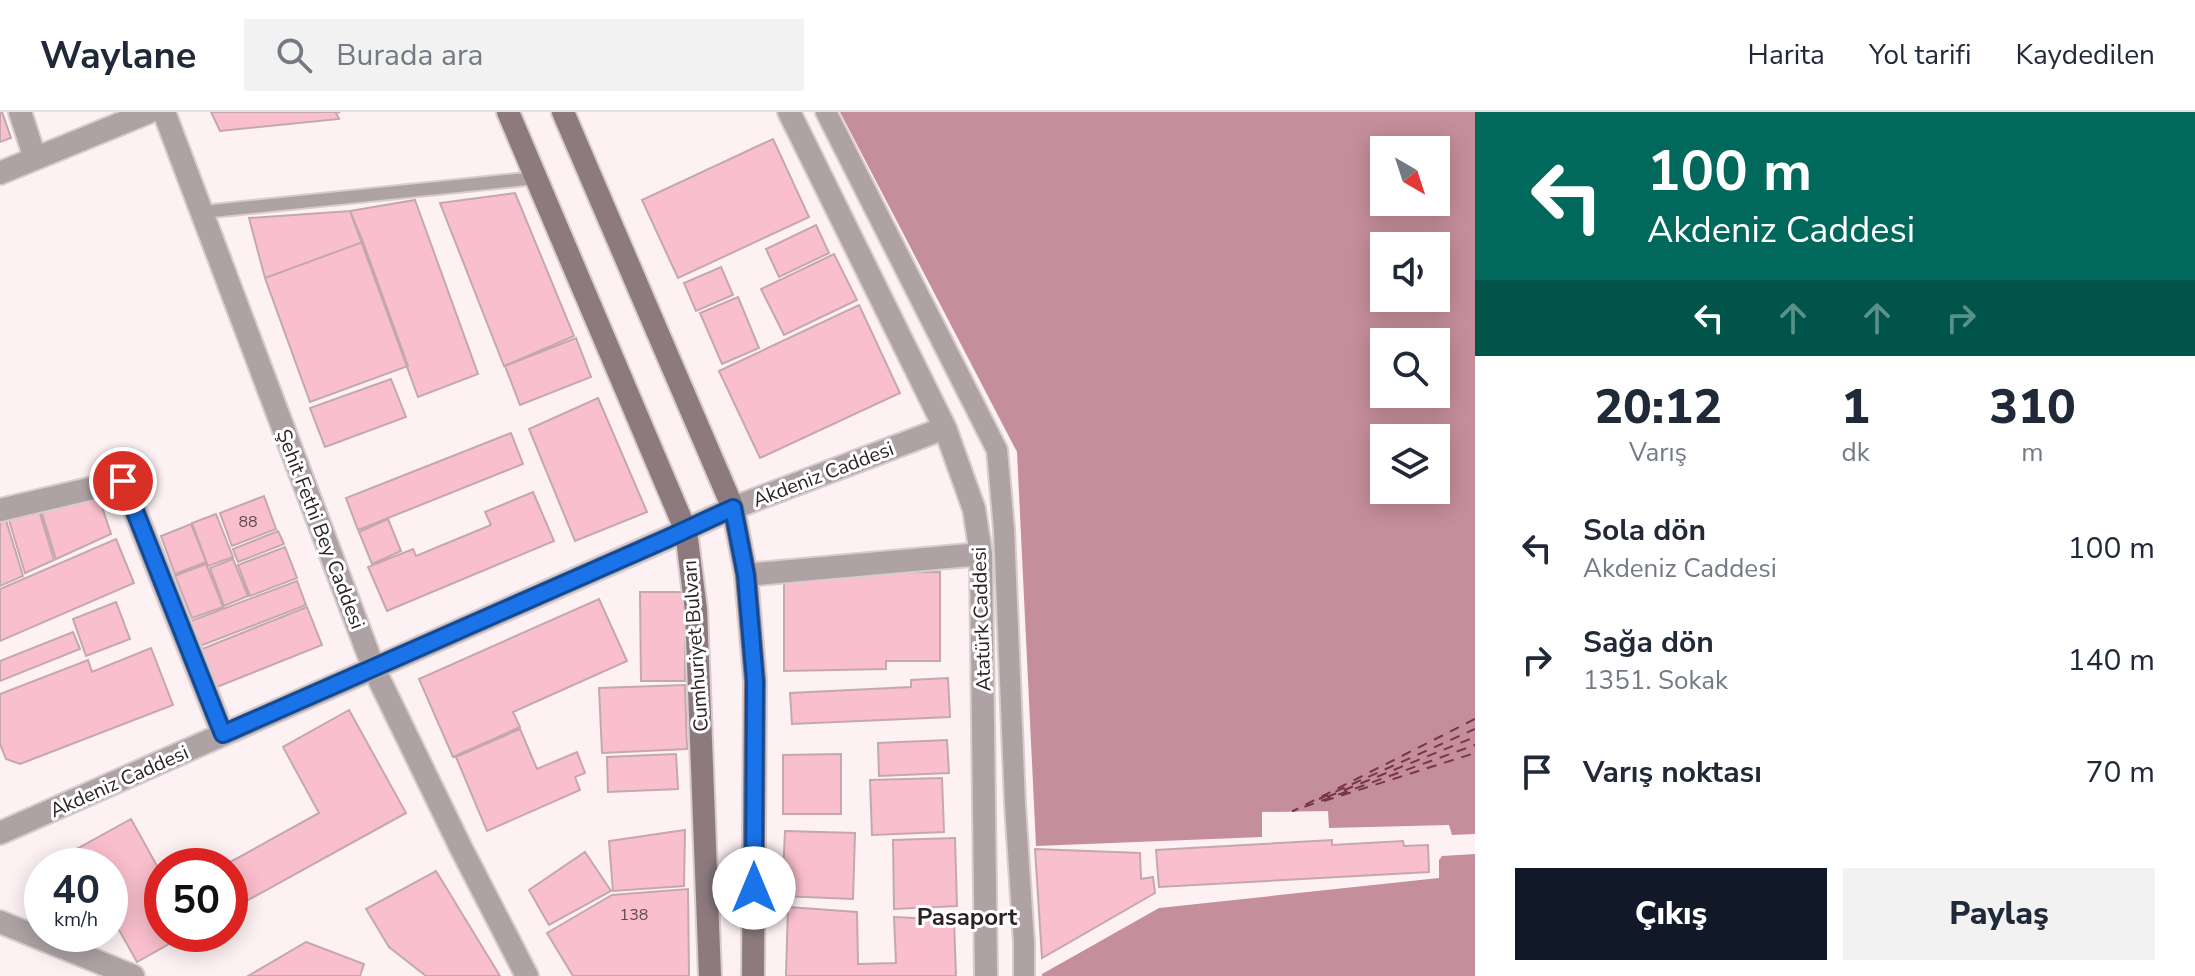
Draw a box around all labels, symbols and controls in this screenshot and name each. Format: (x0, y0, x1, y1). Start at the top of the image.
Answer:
search box (244, 19, 804, 91)
text: Waylane (40, 30, 196, 81)
icon: search (272, 33, 316, 77)
text: Burada ara (336, 35, 483, 76)
text: Harita (1748, 36, 1825, 74)
text: Yol tarifi (1869, 36, 1971, 74)
text: Kaydedilen (2015, 36, 2155, 74)
text: 100 m (1647, 133, 1812, 210)
north arrow (1370, 136, 1450, 216)
map controls (1370, 136, 1450, 504)
icon: left (1515, 144, 1619, 248)
text: Akdeniz Caddesi (1647, 206, 1915, 255)
button: sound (1370, 232, 1450, 312)
icon: left (1687, 296, 1731, 340)
icon: ahead (1771, 296, 1815, 340)
icon: ahead (1855, 296, 1899, 340)
icon: right (1939, 296, 1983, 340)
button: search (1370, 328, 1450, 408)
text: 20:12 (1594, 374, 1722, 440)
text: 1 (1841, 374, 1870, 440)
text: 310 (1989, 374, 2076, 440)
button: layers (1370, 424, 1450, 504)
street label: Şehit Fethi Bey Caddesi (270, 425, 371, 633)
street label: Akdeniz Caddesi (749, 435, 898, 514)
text: Varış (1629, 435, 1687, 470)
text: dk (1842, 435, 1870, 470)
text: m (2021, 435, 2044, 470)
pin (89, 447, 157, 515)
icon: arrive (101, 459, 145, 503)
text: Sola dön (1583, 510, 1706, 551)
house number: 88 (238, 511, 258, 533)
icon: left (1515, 526, 1559, 570)
text: 100 m (2068, 528, 2155, 569)
street label: Atatürk Caddesi (965, 546, 998, 692)
text: Akdeniz Caddesi (1583, 551, 1777, 586)
street label: Cumhuriyet Bulvarı (676, 559, 715, 733)
text: Sağa dön (1583, 622, 1714, 663)
icon: right (1515, 638, 1559, 682)
text: 140 m (2068, 640, 2155, 681)
text: 1351. Sokak (1583, 663, 1728, 698)
street label: Akdeniz Caddesi (46, 739, 193, 824)
icon: arrive (1515, 750, 1559, 794)
text: Varış noktası (1583, 752, 1762, 793)
text: 70 m (2086, 752, 2155, 793)
position arrow (712, 846, 796, 930)
speed limit sign: 50 (144, 848, 248, 952)
text: 40 (52, 863, 100, 917)
button: Çıkış (1515, 868, 1827, 960)
button: Paylaş (1843, 868, 2155, 960)
district label: Pasaport (917, 901, 1018, 933)
house number: 138 (620, 904, 648, 926)
text: km/h (54, 906, 98, 933)

